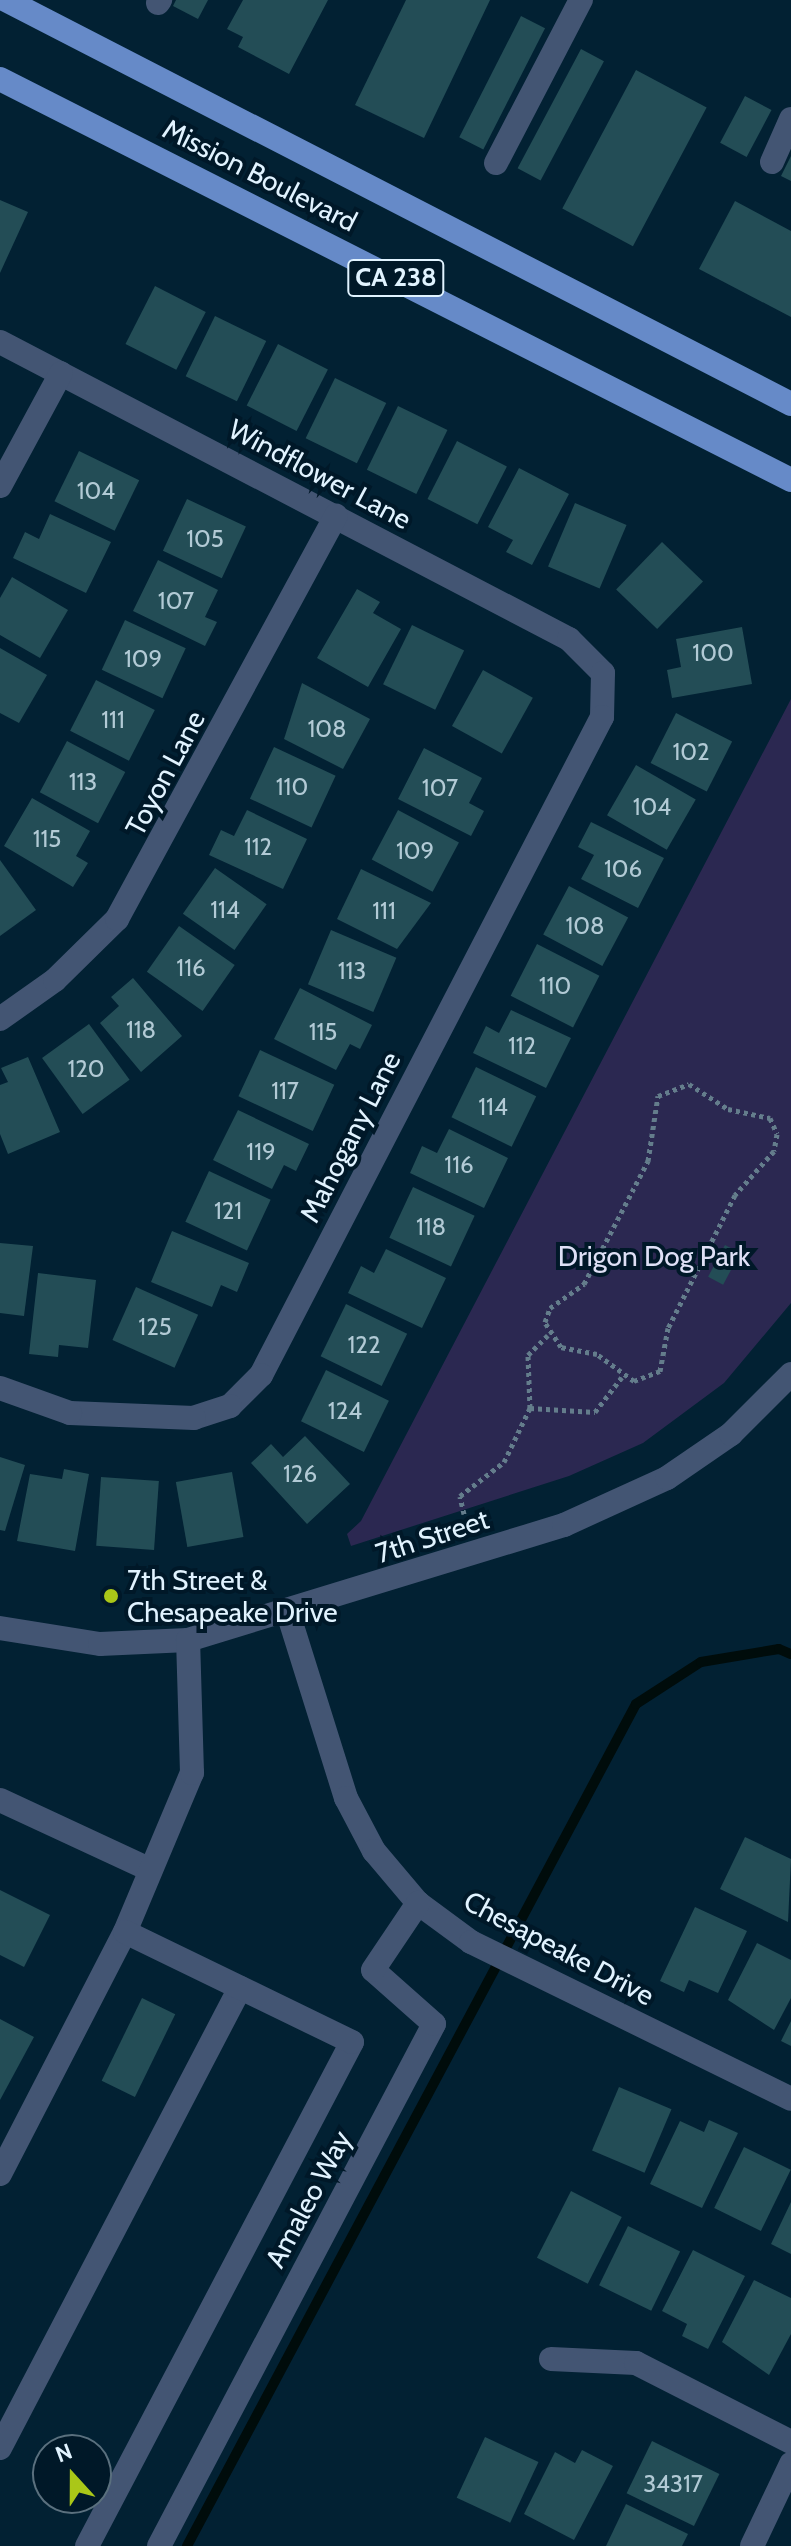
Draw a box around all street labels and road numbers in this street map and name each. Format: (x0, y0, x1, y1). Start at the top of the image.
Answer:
street label: Mission Boulevard (157, 112, 363, 238)
road number: CA 238 (346, 256, 446, 300)
street label: Windflower Lane (223, 412, 417, 536)
street label: Toyon Lane (118, 705, 212, 841)
street label: Mahogany Lane (293, 1046, 407, 1228)
street label: 7th Street (371, 1502, 493, 1570)
street label: Chesapeake Drive (458, 1884, 660, 2012)
street label: Amaleo Way (258, 2125, 358, 2273)

